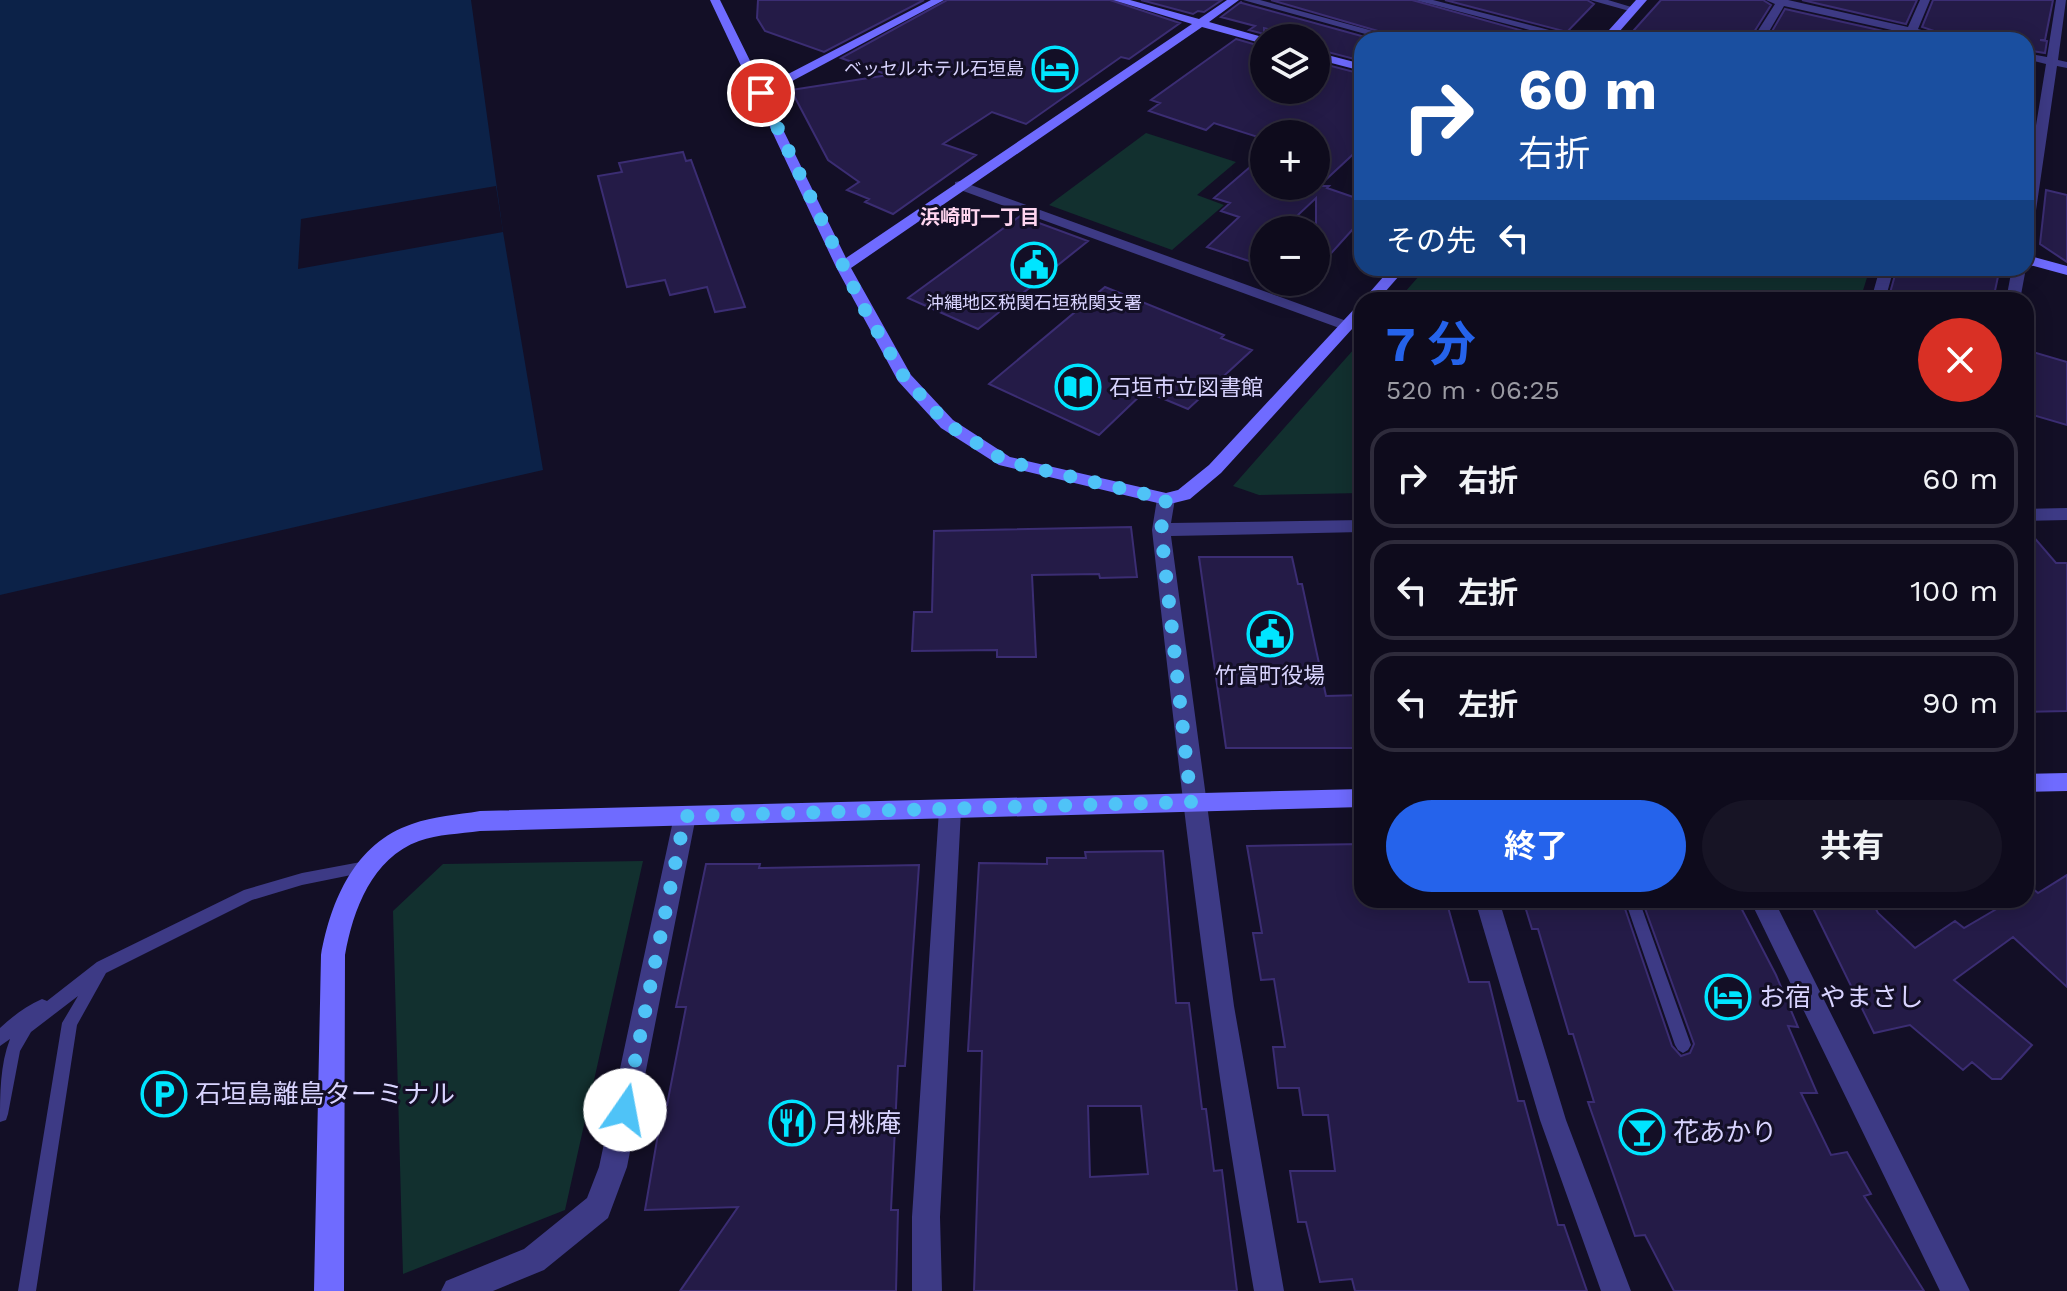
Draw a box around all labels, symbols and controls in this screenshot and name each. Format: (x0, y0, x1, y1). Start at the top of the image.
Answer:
map controls (1250, 24, 1330, 296)
button: layers (1250, 24, 1330, 104)
hotel icon: ベッセルホテル石垣島 (1031, 45, 1079, 93)
text: 60 m (1518, 57, 1657, 123)
place label: ベッセルホテル石垣島 (844, 58, 1024, 79)
pin (727, 59, 795, 127)
icon: right (1386, 64, 1490, 168)
icon: arrive (739, 71, 783, 115)
button: + (1250, 120, 1330, 200)
text: 右折 (1518, 133, 1590, 175)
district label: 浜崎町一丁目 (920, 205, 1040, 229)
button: − (1250, 216, 1330, 296)
icon: left (1492, 216, 1536, 260)
text: その先 (1386, 223, 1476, 258)
public building icon: 沖縄地区税関石垣税関支署 (1010, 241, 1058, 289)
place label: 沖縄地区税関石垣税関支署 (926, 292, 1142, 313)
text: 7 分 (1386, 316, 1476, 373)
button: close (1918, 318, 2002, 402)
library icon: 石垣市立図書館 (1054, 363, 1102, 411)
place label: 石垣市立図書館 (1109, 375, 1263, 400)
text: 520 m · 06:25 (1386, 375, 1560, 405)
icon: right (1390, 456, 1434, 500)
text: 60 m (1922, 461, 1998, 496)
text: 右折 (1458, 463, 1518, 498)
icon: left (1390, 568, 1434, 612)
text: 100 m (1910, 573, 1998, 608)
text: 左折 (1458, 575, 1518, 610)
public building icon: 竹富町役場 (1246, 610, 1294, 658)
place label: 竹富町役場 (1215, 663, 1325, 688)
icon: left (1390, 680, 1434, 724)
text: 90 m (1922, 685, 1998, 720)
text: 左折 (1458, 687, 1518, 722)
button: 終了 (1386, 800, 1686, 892)
button: 共有 (1702, 800, 2002, 892)
hotel icon: お宿 やまさし (1704, 973, 1752, 1021)
place label: お宿 やまさし (1759, 982, 1924, 1012)
position arrow (583, 1068, 667, 1152)
parking icon: 石垣島離島ターミナル (140, 1070, 188, 1118)
place label: 石垣島離島ターミナル (195, 1079, 455, 1109)
restaurant icon: 月桃庵 (768, 1099, 816, 1147)
place label: 月桃庵 (823, 1108, 901, 1138)
bar icon: 花あかり (1618, 1108, 1666, 1156)
place label: 花あかり (1673, 1117, 1777, 1147)

